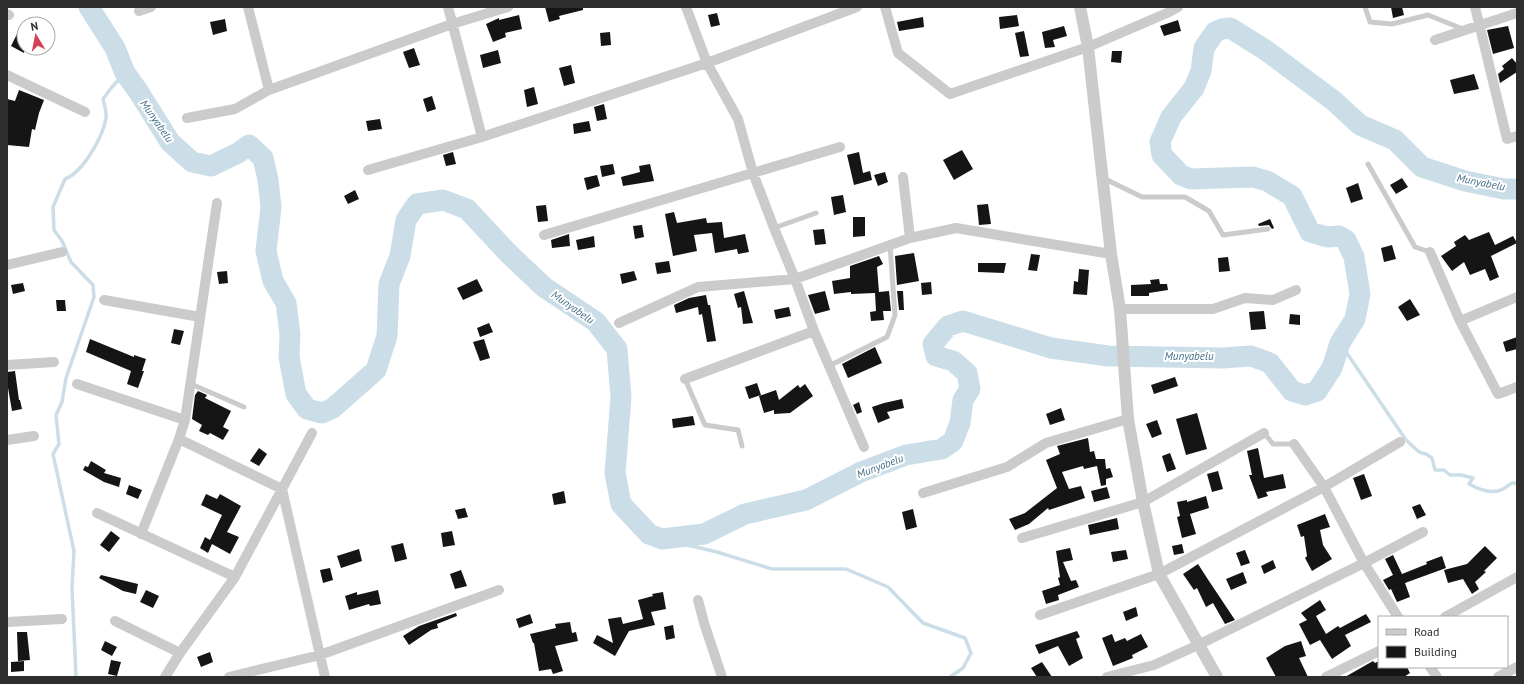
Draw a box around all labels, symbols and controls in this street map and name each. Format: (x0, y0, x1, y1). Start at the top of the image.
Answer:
north arrow (16, 16, 56, 56)
text: N (29, 19, 39, 34)
water label: Munyabelu (137, 97, 177, 145)
water label: Munyabelu (1456, 170, 1507, 194)
water label: Munyabelu (549, 287, 597, 327)
water label: Munyabelu (1164, 349, 1214, 363)
water label: Munyabelu (855, 451, 906, 481)
legend (1378, 616, 1508, 668)
text: Road (1414, 624, 1439, 639)
text: Building (1414, 644, 1457, 659)

